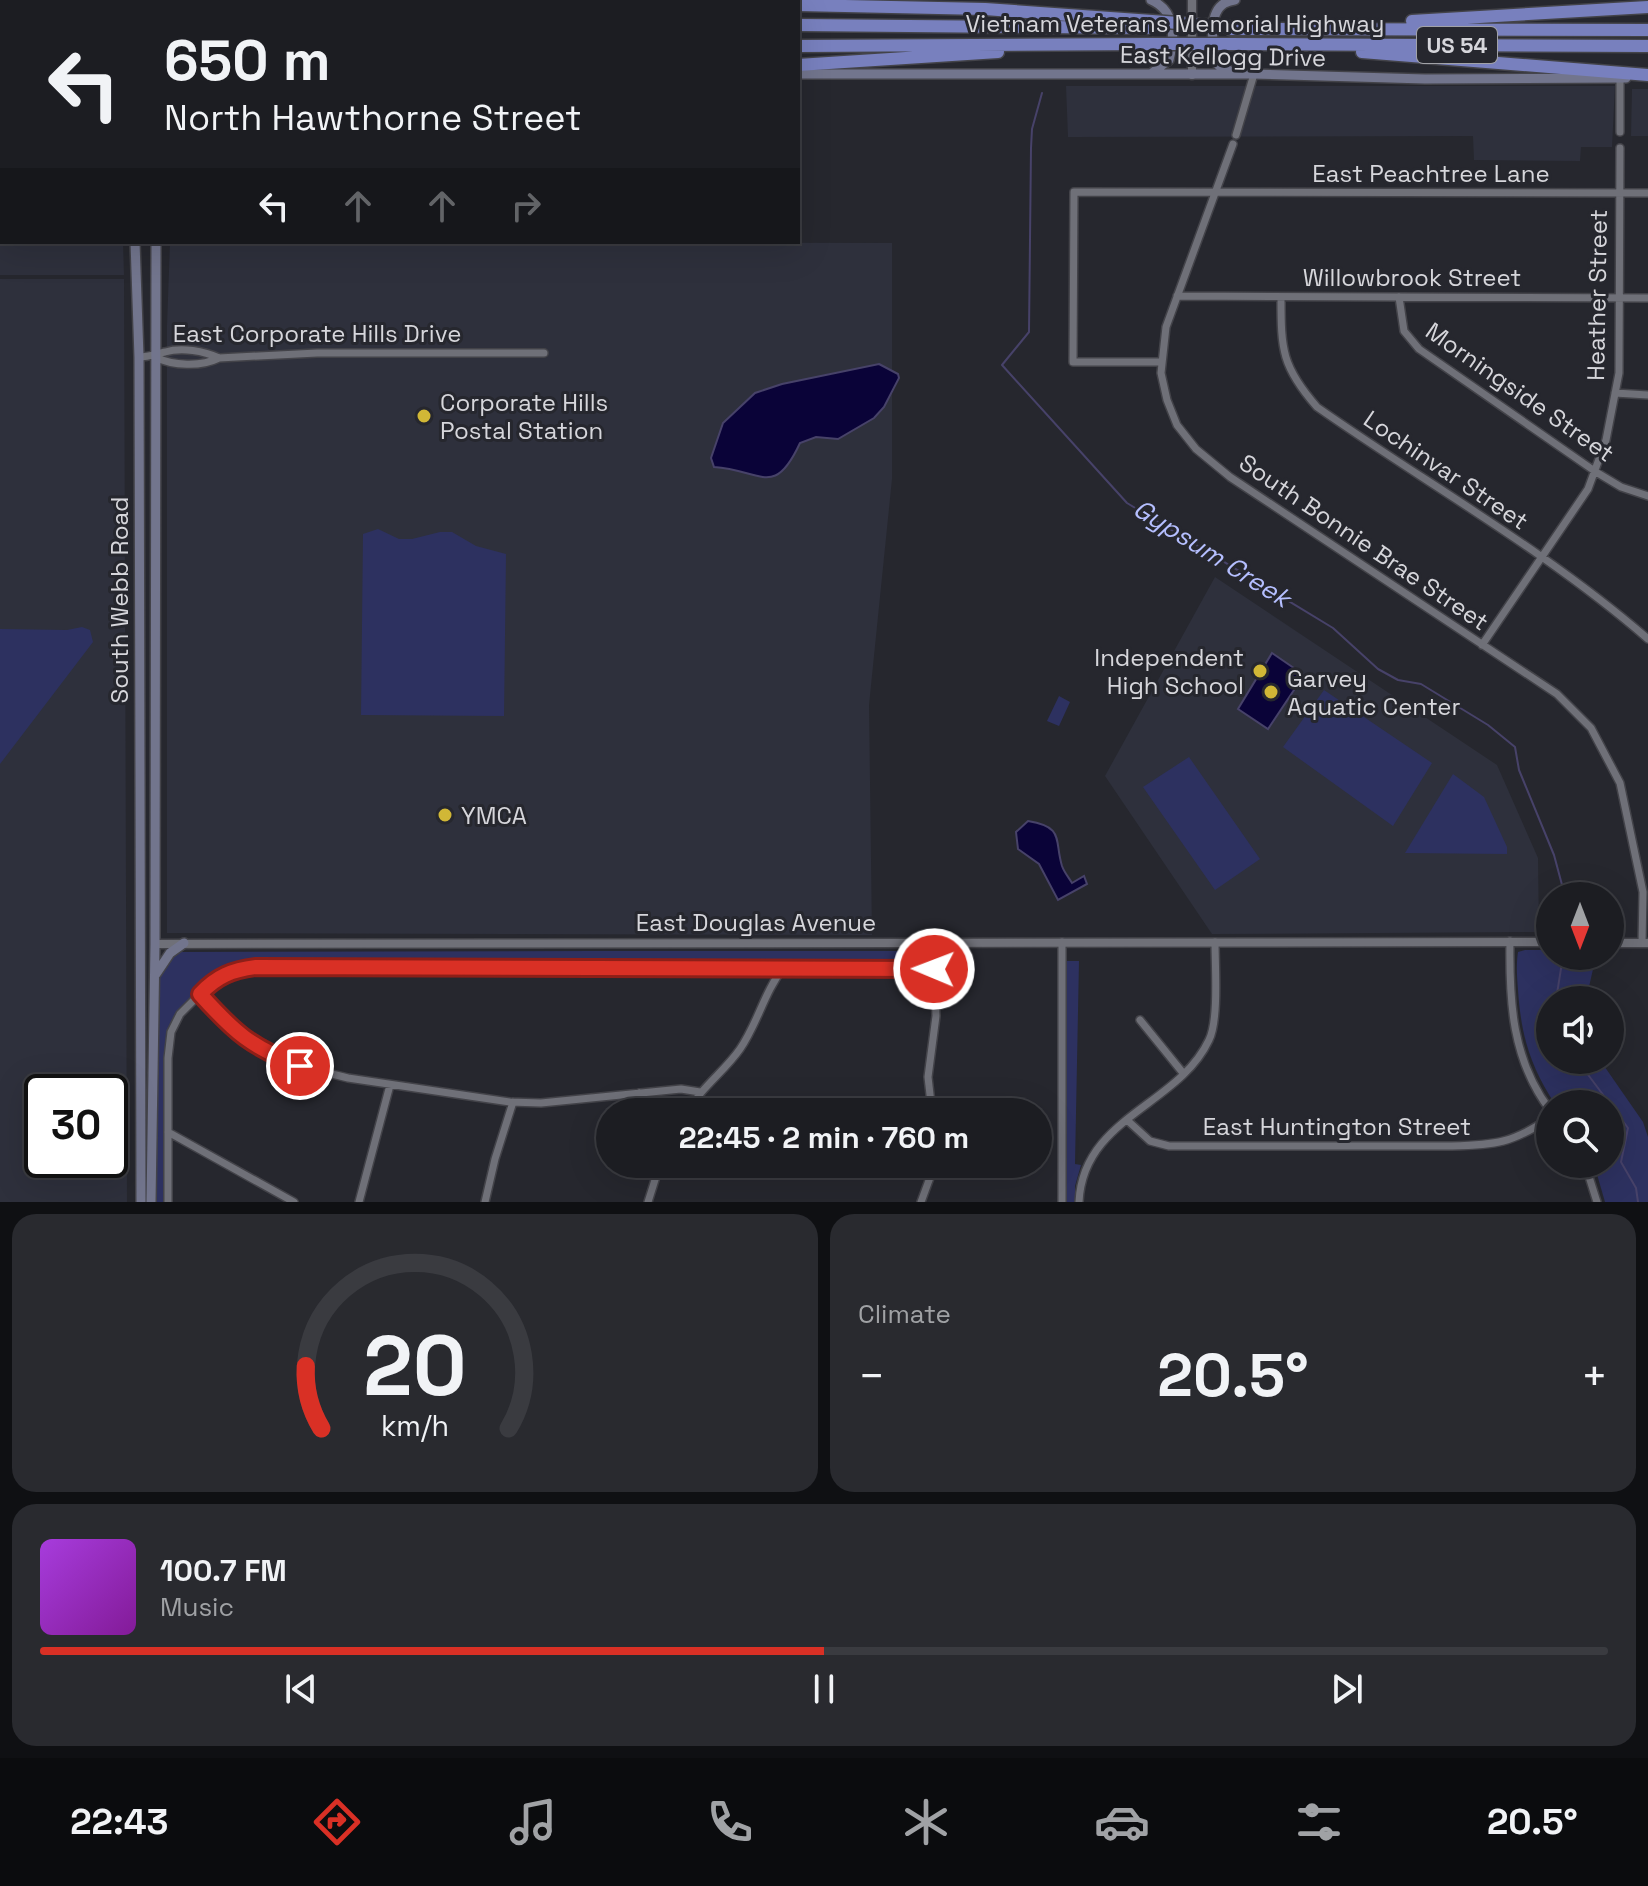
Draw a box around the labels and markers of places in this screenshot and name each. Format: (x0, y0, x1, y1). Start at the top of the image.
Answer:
place label: Corporate Hills Postal Station (440, 387, 608, 446)
marker: Corporate Hills Postal Station (415, 407, 433, 425)
place label: Independent High School (1094, 642, 1244, 701)
marker: Independent High School (1251, 662, 1269, 680)
place label: Garvey Aquatic Center (1287, 663, 1461, 722)
marker: Garvey Aquatic Center (1262, 683, 1280, 701)
place label: YMCA (461, 800, 527, 831)
marker: YMCA (436, 806, 454, 824)
pin (266, 1032, 334, 1100)

